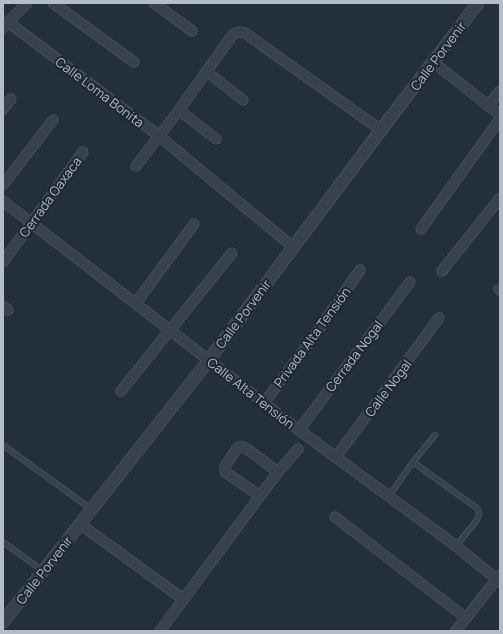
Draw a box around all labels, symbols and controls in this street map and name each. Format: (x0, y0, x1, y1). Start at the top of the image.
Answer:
street label: Calle Porvenir (406, 18, 470, 94)
street label: Calle Loma Bonita (52, 53, 148, 131)
street label: Cerrada Oaxaca (15, 153, 85, 241)
street label: Calle Porvenir (211, 276, 275, 352)
street label: Privada Alta Tensión (269, 283, 355, 391)
street label: Cerrada Nogal (321, 317, 387, 395)
street label: Calle Alta Tensión (204, 353, 298, 433)
street label: Calle Nogal (361, 356, 415, 420)
street label: Calle Porvenir (12, 532, 77, 608)

